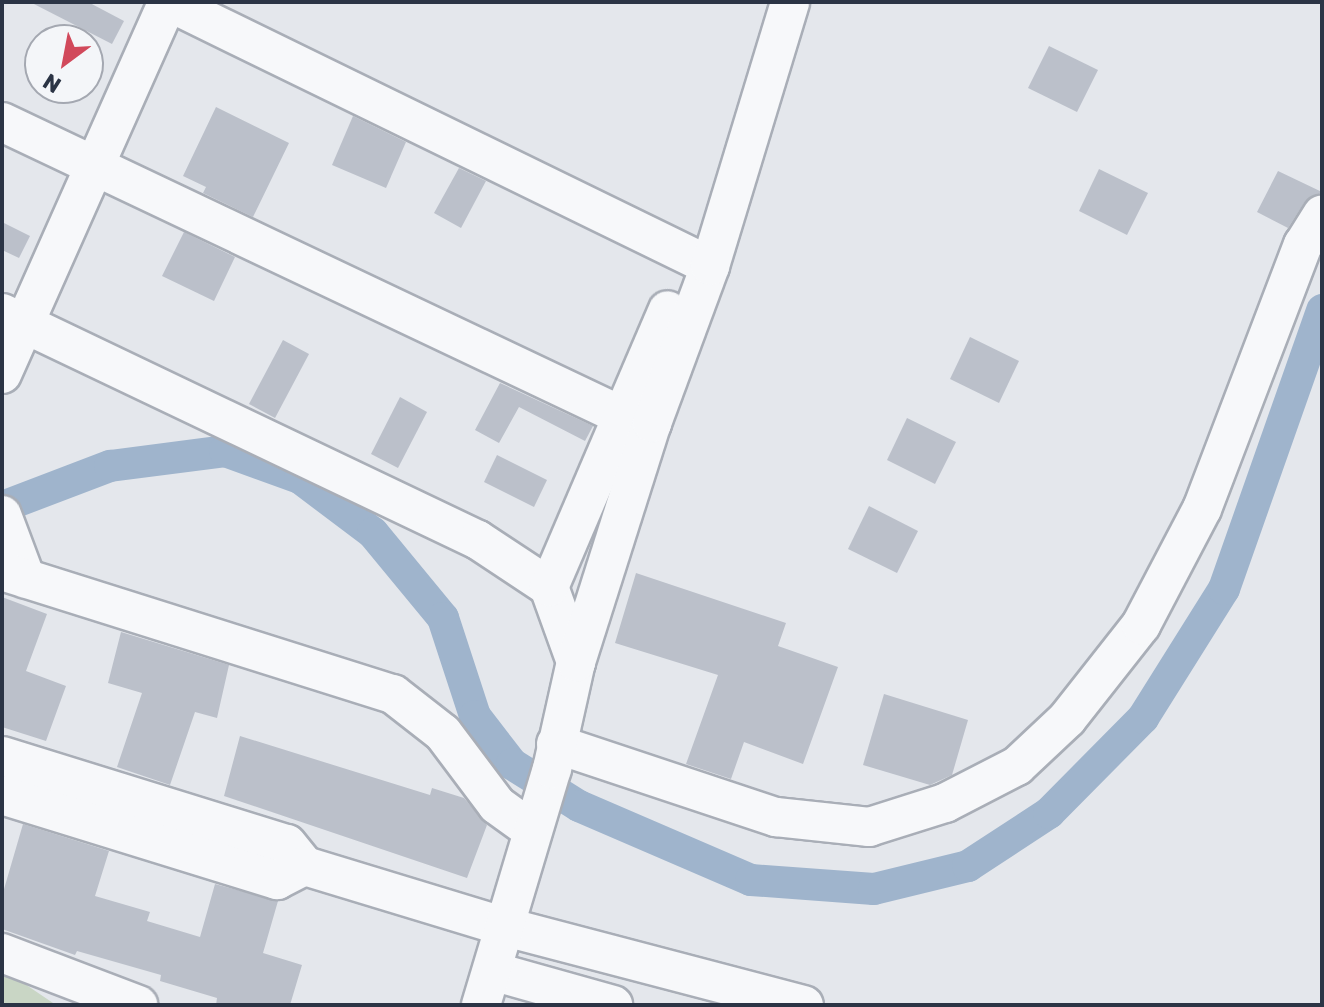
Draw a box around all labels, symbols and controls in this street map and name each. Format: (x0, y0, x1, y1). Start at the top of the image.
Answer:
north arrow (24, 24, 104, 104)
text: N (38, 67, 66, 99)

